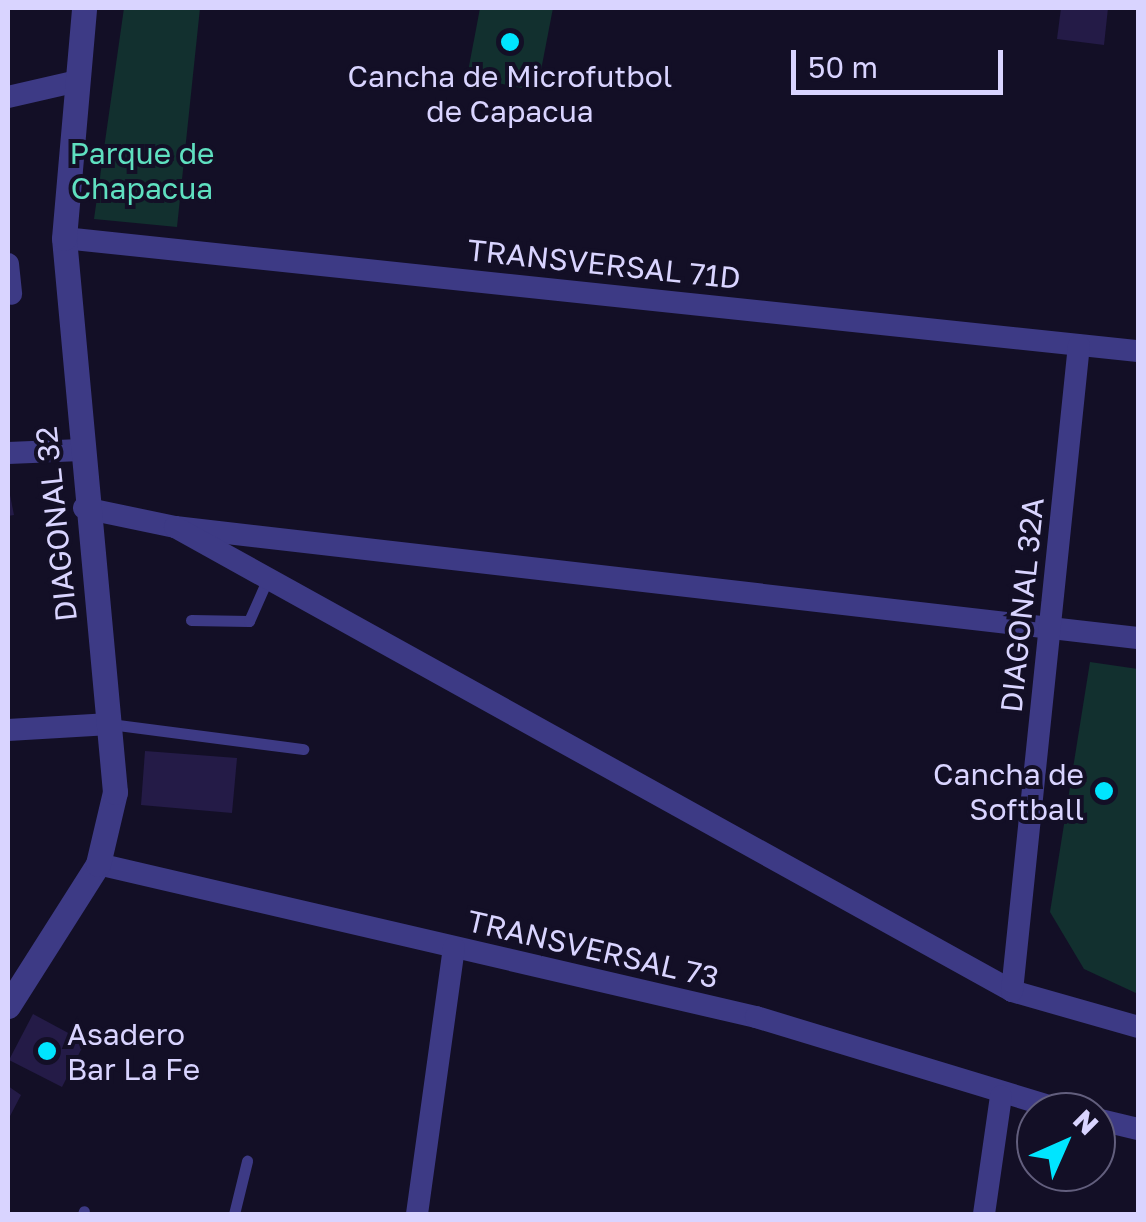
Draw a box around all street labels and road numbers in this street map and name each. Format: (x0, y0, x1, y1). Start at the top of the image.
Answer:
street label: TRANSVERSAL 71D (466, 232, 742, 296)
street label: DIAGONAL 32 (28, 425, 84, 623)
street label: DIAGONAL 32A (993, 496, 1051, 714)
street label: TRANSVERSAL 73 (464, 903, 722, 995)

